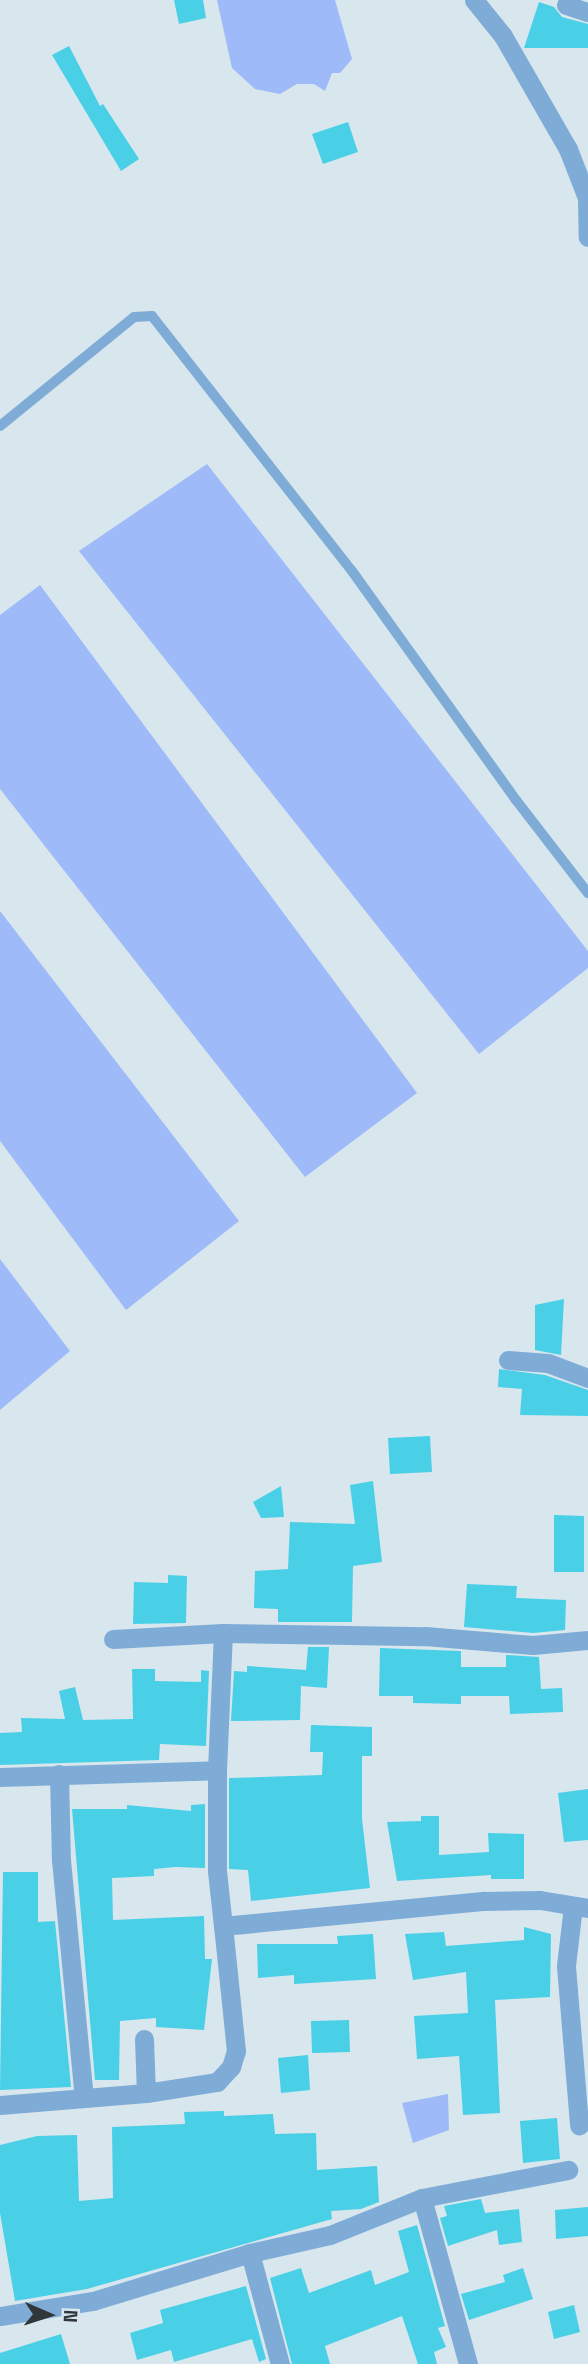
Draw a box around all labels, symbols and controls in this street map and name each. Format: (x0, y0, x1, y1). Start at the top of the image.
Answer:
north arrow (14, 2280, 84, 2350)
text: N (58, 2309, 83, 2323)

